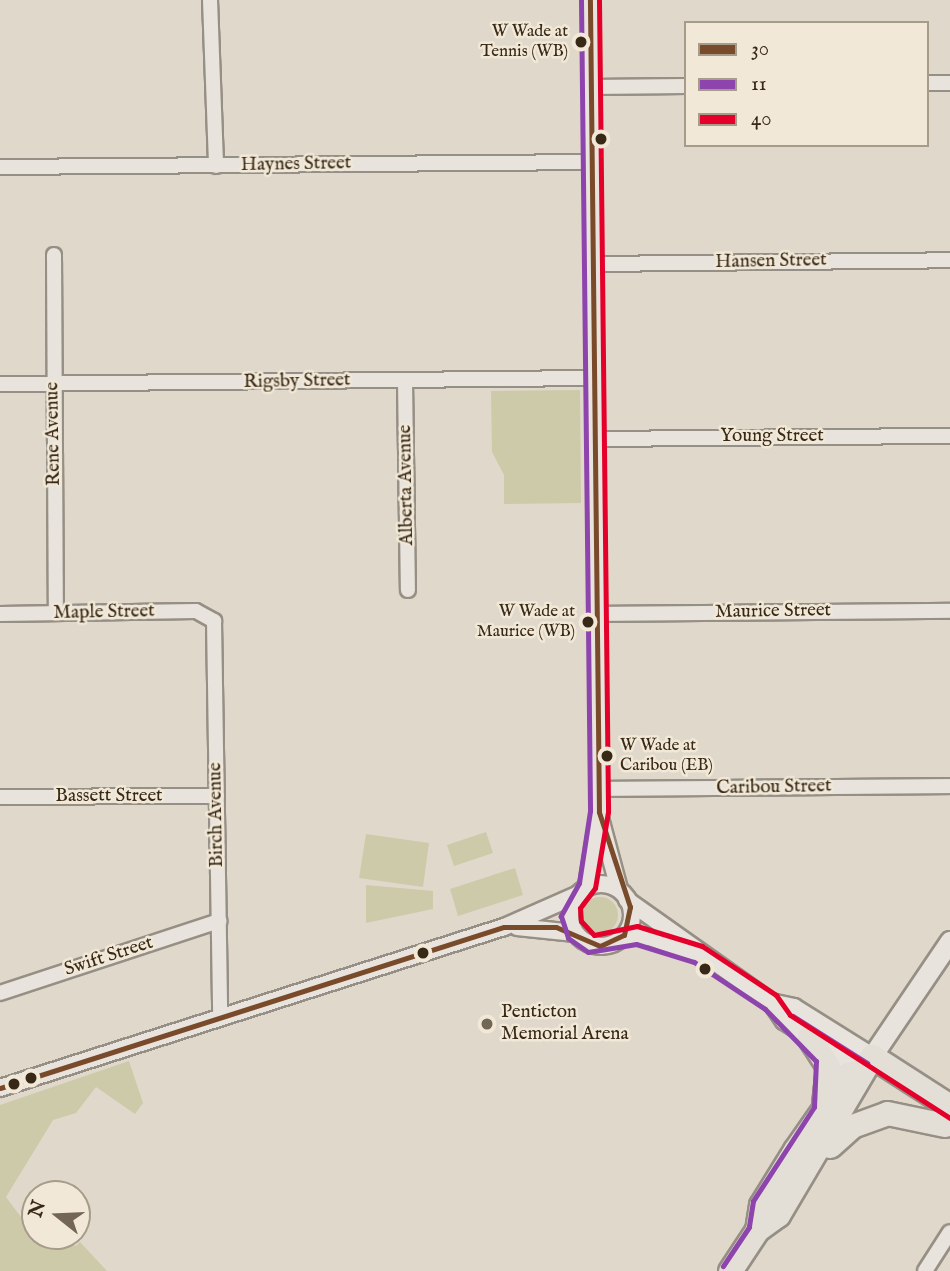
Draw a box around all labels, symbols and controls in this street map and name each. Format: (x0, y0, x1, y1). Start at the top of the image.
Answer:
legend (684, 21, 929, 147)
place label: W Wade at Tennis (WB) (480, 22, 568, 62)
marker: W Wade at Tennis (WB) (574, 35, 588, 49)
text: 30 (751, 36, 769, 63)
text: 11 (751, 71, 767, 98)
text: 40 (751, 106, 772, 133)
unlabelled marker (594, 132, 608, 146)
street label: Haynes Street (241, 153, 351, 177)
street label: Hansen Street (715, 250, 827, 274)
street label: Rigsby Street (243, 370, 351, 394)
street label: Rene Avenue (42, 382, 66, 486)
street label: Alberta Avenue (395, 424, 419, 546)
street label: Young Street (720, 426, 824, 448)
street label: Maurice Street (715, 600, 831, 624)
street label: Maple Street (53, 601, 155, 625)
place label: W Wade at Maurice (WB) (477, 602, 575, 642)
marker: W Wade at Maurice (WB) (581, 615, 595, 629)
place label: W Wade at Caribou (EB) (620, 736, 713, 776)
marker: W Wade at Caribou (EB) (600, 749, 614, 763)
street label: Birch Avenue (205, 762, 229, 868)
street label: Caribou Street (716, 776, 832, 800)
street label: Bassett Street (55, 786, 163, 808)
street label: Swift Street (62, 932, 156, 982)
unlabelled marker (416, 946, 430, 960)
unlabelled marker (698, 962, 712, 976)
place label: Penticton Memorial Arena (501, 1002, 629, 1046)
marker: Penticton Memorial Arena (479, 1016, 495, 1032)
unlabelled marker (24, 1071, 38, 1085)
unlabelled marker (7, 1077, 21, 1091)
north arrow (21, 1180, 91, 1250)
text: N (24, 1198, 52, 1221)

